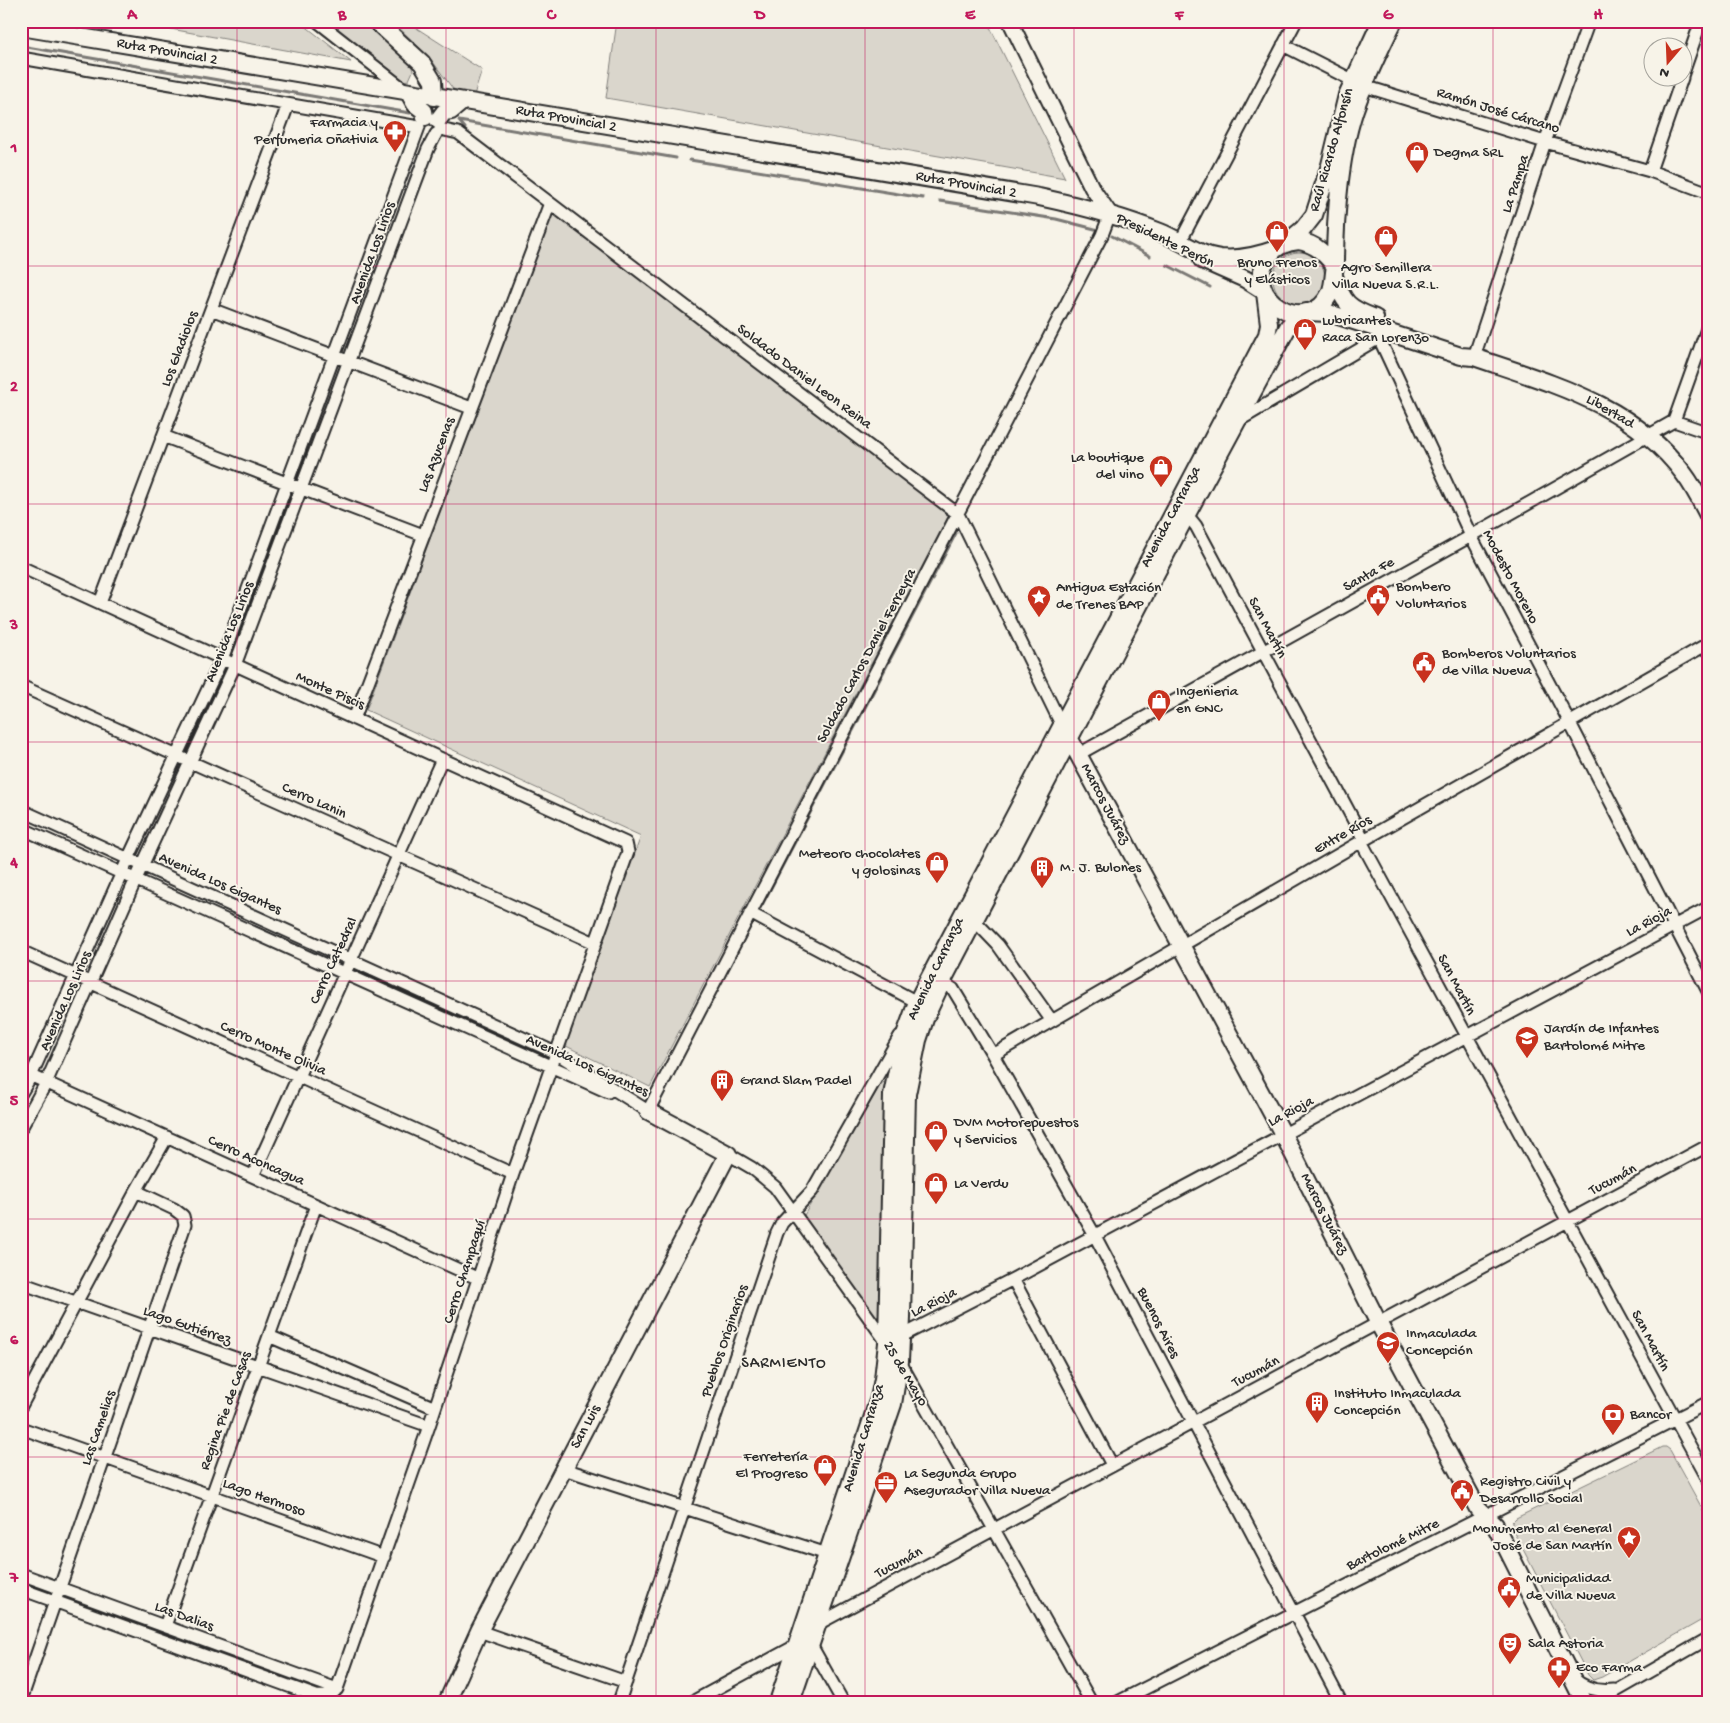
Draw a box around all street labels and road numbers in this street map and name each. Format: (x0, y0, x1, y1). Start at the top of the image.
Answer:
street label: Ruta Provincial 2 (115, 34, 219, 70)
street label: Ramón José Cárcano (1434, 84, 1562, 138)
street label: Raúl Ricardo Alfonsín (1306, 86, 1358, 214)
street label: Ruta Provincial 2 (514, 101, 618, 137)
street label: La Pampa (1498, 152, 1534, 215)
street label: Ruta Provincial 2 (914, 167, 1018, 203)
street label: Avenida Los Lirios (346, 199, 400, 306)
street label: Presidente Perón (1112, 209, 1217, 273)
street label: Los Gladiolos (157, 308, 203, 390)
street label: Soldado Daniel Leon Reina (733, 320, 876, 434)
street label: Libertad (1583, 391, 1638, 434)
street label: Las Azucenas (414, 414, 460, 495)
street label: Avenida Carranza (1137, 463, 1205, 571)
street label: Modesto Moreno (1478, 527, 1542, 627)
street label: Santa Fe (1340, 553, 1398, 596)
street label: Soldado Carlos Daniel Ferreyra (813, 565, 921, 746)
street label: Avenida Los Lirios (202, 578, 259, 685)
street label: San Martín (1243, 594, 1291, 662)
street label: Monte Piscis (293, 668, 368, 714)
street label: Marcos Juárez (1076, 760, 1134, 848)
street label: Cerro Lanin (279, 779, 349, 823)
street label: Entre Ríos (1311, 811, 1375, 859)
street label: Avenida Los Gigantes (156, 849, 285, 919)
street label: La Rioja (1623, 902, 1675, 941)
street label: Avenida Carranza (903, 914, 969, 1023)
street label: Cerro Catedral (306, 915, 362, 1007)
street label: Avenida Los Lirios (36, 948, 96, 1054)
street label: San Martín (1432, 951, 1480, 1019)
street label: Cerro Monte Olivia (217, 1018, 329, 1081)
street label: Avenida Los Gigantes (523, 1031, 652, 1101)
street label: La Rioja (1265, 1092, 1317, 1131)
street label: Cerro Aconcagua (205, 1132, 308, 1191)
street label: Tucumán (1585, 1160, 1640, 1200)
street label: Marcos Juárez (1296, 1170, 1352, 1258)
street label: Cerro Champaquí (440, 1217, 490, 1326)
street label: Pueblos Originarios (697, 1282, 753, 1401)
street label: La Rioja (908, 1284, 960, 1322)
street label: Buenos Aires (1132, 1284, 1184, 1362)
street label: Lago Gutiérrez (140, 1302, 234, 1350)
street label: San Martín (1626, 1307, 1674, 1375)
street label: 25 de Mayo (879, 1338, 932, 1410)
street label: Regina Pie de Casas (196, 1349, 256, 1473)
street label: Tucumán (1228, 1352, 1283, 1392)
street label: Avenida Carranza (839, 1381, 889, 1494)
street label: Las Camelias (78, 1388, 120, 1468)
street label: San Luis (567, 1401, 605, 1452)
street label: Lago Hermoso (220, 1475, 308, 1521)
street label: Bartolomé Mitre (1343, 1515, 1443, 1576)
street label: Tucumán (871, 1543, 926, 1583)
street label: Las Dalias (152, 1598, 216, 1636)

